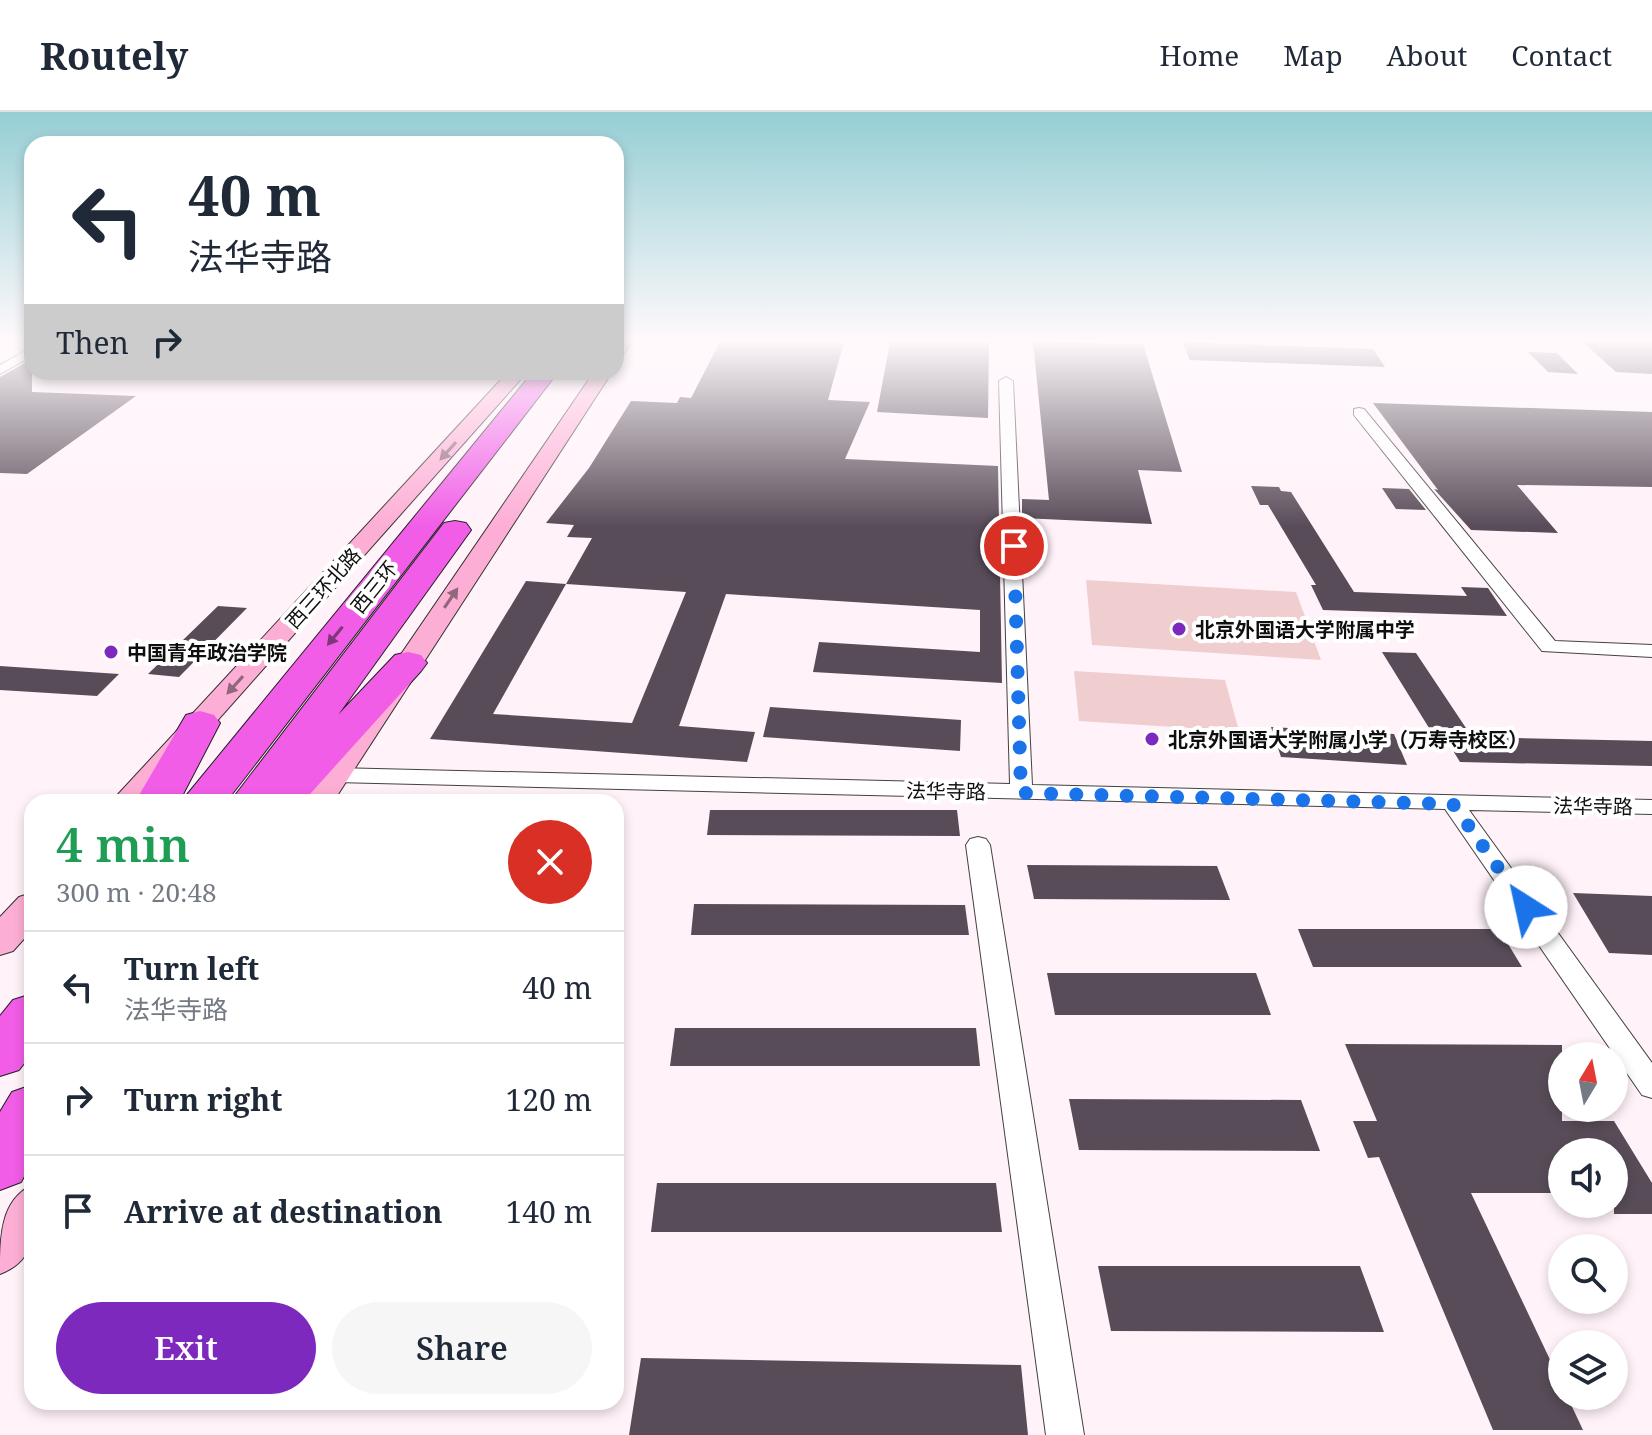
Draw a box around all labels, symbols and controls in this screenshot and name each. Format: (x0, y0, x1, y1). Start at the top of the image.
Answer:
text: Routely (40, 29, 188, 81)
text: Home (1160, 36, 1239, 74)
text: Map (1283, 36, 1343, 74)
text: About (1387, 36, 1467, 74)
text: Contact (1511, 36, 1612, 74)
text: 40 m (188, 156, 321, 232)
icon: left (56, 168, 160, 272)
text: 法华寺路 (188, 232, 332, 281)
icon: right (145, 320, 189, 364)
text: Then (56, 322, 129, 363)
one-way arrow (439, 442, 457, 461)
pin (980, 512, 1048, 580)
icon: arrive (992, 524, 1036, 568)
street label: 西三环北路 (280, 542, 366, 634)
street label: 西三环 (345, 555, 403, 619)
one-way arrow (443, 587, 458, 609)
place label: 北京外国语大学附属中学 (1195, 616, 1415, 643)
marker: 北京外国语大学附属中学 (1170, 620, 1188, 638)
one-way arrow (327, 626, 344, 646)
place label: 中国青年政治学院 (127, 639, 287, 666)
marker: 中国青年政治学院 (102, 643, 120, 661)
one-way arrow (226, 675, 244, 694)
place label: 北京外国语大学附属小学（万寿寺校区） (1168, 726, 1528, 753)
marker: 北京外国语大学附属小学（万寿寺校区） (1143, 730, 1161, 748)
street label: 法华寺路 (906, 777, 986, 805)
street label: 法华寺路 (1553, 792, 1633, 820)
text: 4 min (56, 811, 190, 876)
button: close (508, 820, 592, 904)
position arrow (1484, 865, 1568, 949)
text: 300 m · 20:48 (56, 874, 217, 910)
text: Turn left (124, 948, 259, 989)
icon: left (56, 965, 100, 1009)
text: 40 m (522, 967, 592, 1008)
text: 法华寺路 (124, 991, 228, 1027)
north arrow (1548, 1042, 1628, 1122)
map controls (1548, 1042, 1628, 1410)
icon: right (56, 1077, 100, 1121)
text: Turn right (124, 1079, 282, 1120)
text: 120 m (506, 1079, 592, 1120)
button: sound (1548, 1138, 1628, 1218)
icon: arrive (56, 1189, 100, 1233)
text: Arrive at destination (124, 1191, 443, 1232)
text: 140 m (506, 1191, 592, 1232)
button: search (1548, 1234, 1628, 1314)
button: Exit (56, 1302, 316, 1394)
button: Share (332, 1302, 592, 1394)
button: layers (1548, 1330, 1628, 1410)

